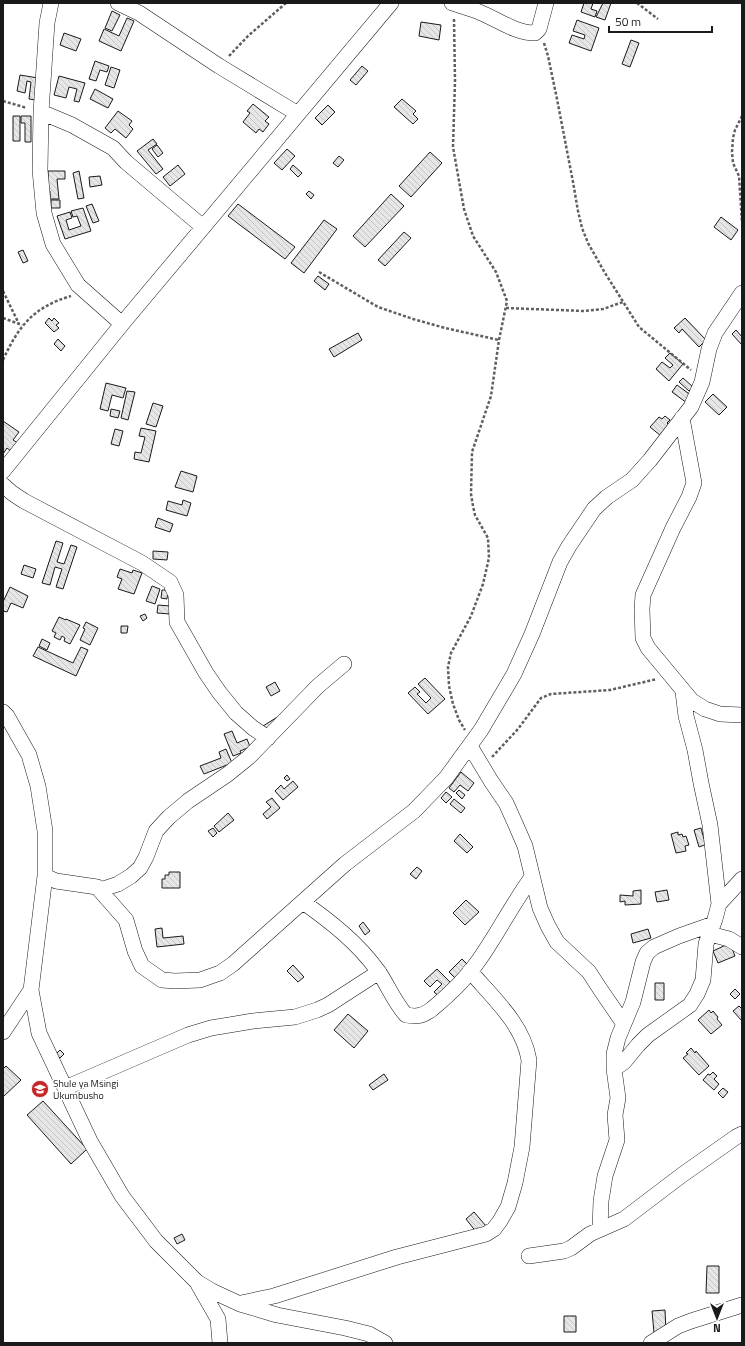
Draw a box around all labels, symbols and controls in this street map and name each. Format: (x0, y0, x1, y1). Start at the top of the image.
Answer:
scale bar (609, 8, 712, 34)
text: 50 m (615, 12, 641, 31)
place label: Shule ya Msingi Ukumbusho (53, 1076, 119, 1103)
school or university icon: Shule ya Msingi Ukumbusho (30, 1079, 50, 1099)
north arrow (697, 1298, 737, 1338)
text: N (713, 1320, 721, 1336)

